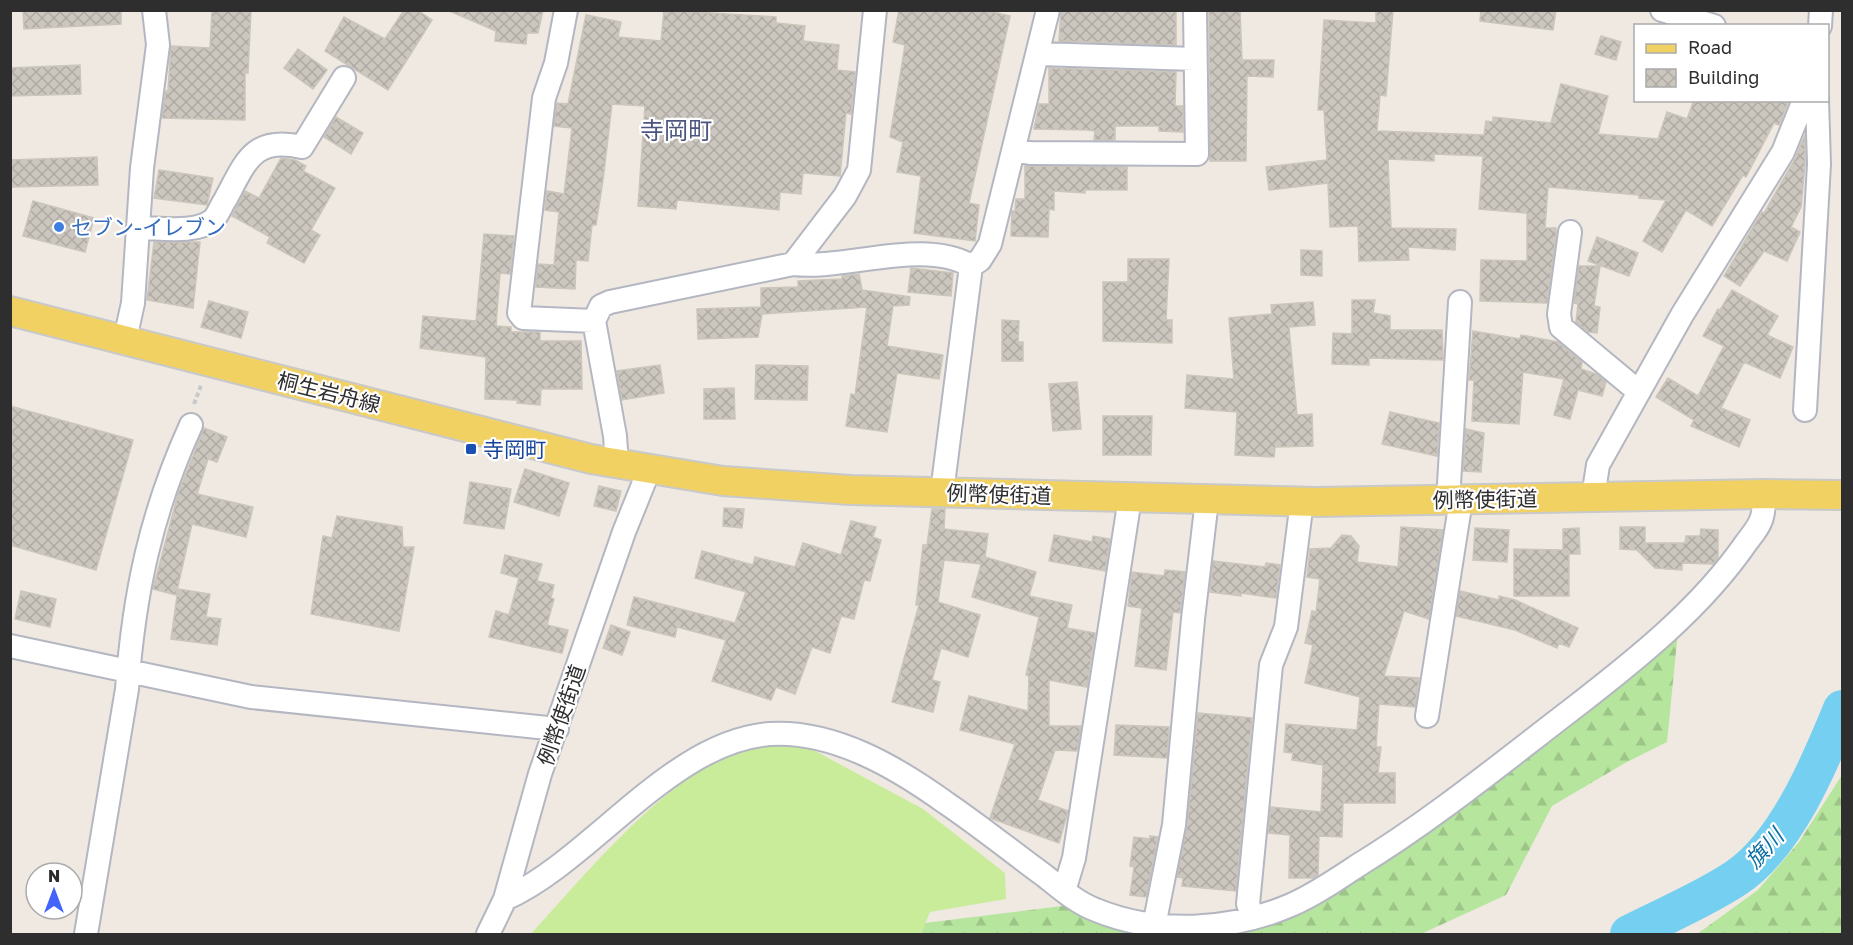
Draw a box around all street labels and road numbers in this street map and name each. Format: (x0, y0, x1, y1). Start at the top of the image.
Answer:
street label: 桐生岩舟線 (275, 367, 383, 417)
street label: 例幣使街道 (946, 479, 1052, 509)
street label: 例幣使街道 (1432, 485, 1538, 513)
street label: 例幣使街道 (532, 661, 590, 769)

